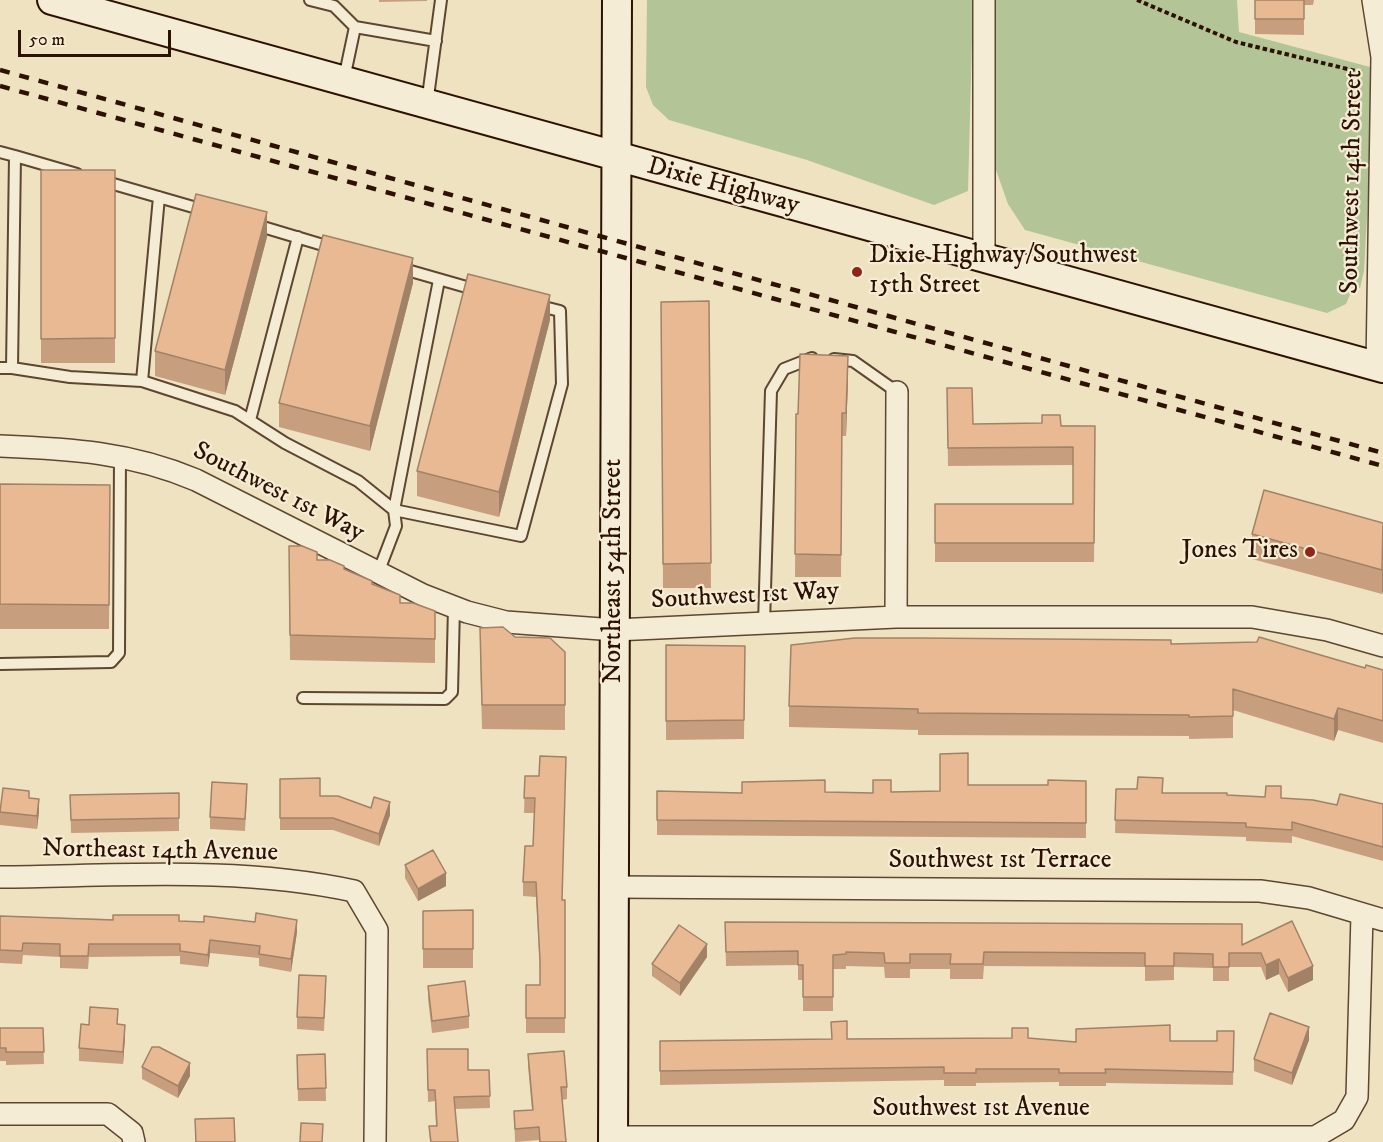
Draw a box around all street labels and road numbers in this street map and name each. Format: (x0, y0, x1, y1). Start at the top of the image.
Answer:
street label: Southwest 14th Street (1335, 70, 1371, 294)
street label: Dixie Highway (643, 152, 803, 222)
street label: Southwest 1st Way (187, 436, 369, 550)
street label: Northeast 54th Street (599, 459, 631, 683)
street label: Southwest 1st Way (650, 576, 840, 618)
street label: Northeast 14th Avenue (42, 834, 278, 870)
street label: Southwest 1st Terrace (889, 846, 1111, 878)
street label: Southwest 1st Avenue (872, 1094, 1090, 1126)

